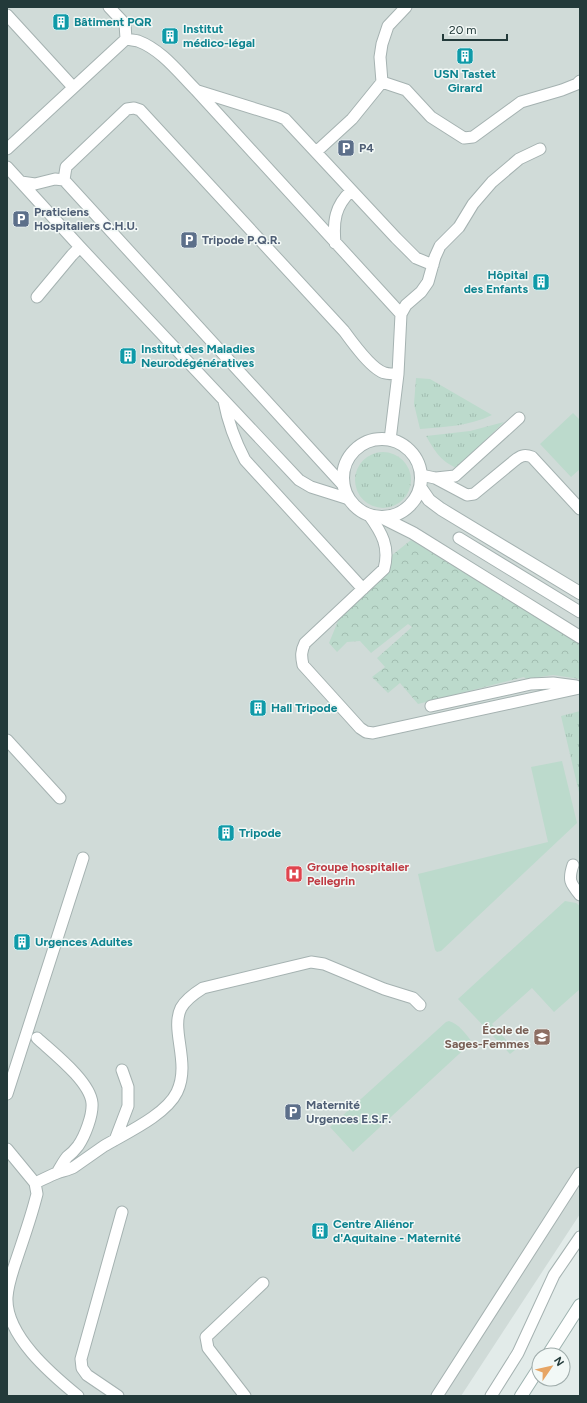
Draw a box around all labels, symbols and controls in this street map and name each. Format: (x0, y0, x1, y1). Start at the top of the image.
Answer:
building icon: Bâtiment PQR (51, 12, 71, 32)
place label: Bâtiment PQR (74, 15, 152, 29)
scale bar (443, 16, 507, 42)
place label: Institut médico-légal (183, 22, 255, 50)
text: 20 m (449, 23, 477, 37)
building icon: Institut médico-légal (160, 26, 180, 46)
building icon: USN Tastet Girard (455, 46, 475, 66)
place label: USN Tastet Girard (434, 67, 496, 95)
parking icon: P4 (336, 138, 356, 158)
place label: P4 (359, 141, 374, 155)
place label: Praticiens Hospitaliers C.H.U. (34, 205, 138, 233)
parking icon: Praticiens Hospitaliers C.H.U. (11, 209, 31, 229)
parking icon: Tripode P.Q.R. (179, 230, 199, 250)
place label: Tripode P.Q.R. (202, 233, 280, 247)
place label: Hôpital des Enfants (464, 268, 528, 296)
building icon: Hôpital des Enfants (531, 272, 551, 292)
place label: Institut des Maladies Neurodégénératives (141, 342, 255, 370)
building icon: Institut des Maladies Neurodégénératives (118, 346, 138, 366)
building icon: Hall Tripode (248, 698, 268, 718)
place label: Hall Tripode (271, 701, 338, 715)
building icon: Tripode (216, 823, 236, 843)
place label: Tripode (239, 826, 282, 840)
place label: Groupe hospitalier Pellegrin (307, 860, 410, 888)
hospital icon: Groupe hospitalier Pellegrin (284, 864, 304, 884)
building icon: Urgences Adultes (12, 932, 32, 952)
place label: Urgences Adultes (35, 935, 133, 949)
place label: École de Sages-Femmes (445, 1023, 529, 1051)
school or university icon: École de Sages-Femmes (532, 1027, 552, 1047)
place label: Maternité Urgences E.S.F. (306, 1098, 391, 1126)
parking icon: Maternité Urgences E.S.F. (283, 1102, 303, 1122)
place label: Centre Aliénor d'Aquitaine - Maternité (333, 1217, 461, 1245)
building icon: Centre Aliénor d'Aquitaine - Maternité (310, 1221, 330, 1241)
north arrow (531, 1347, 571, 1387)
text: N (551, 1355, 567, 1369)

